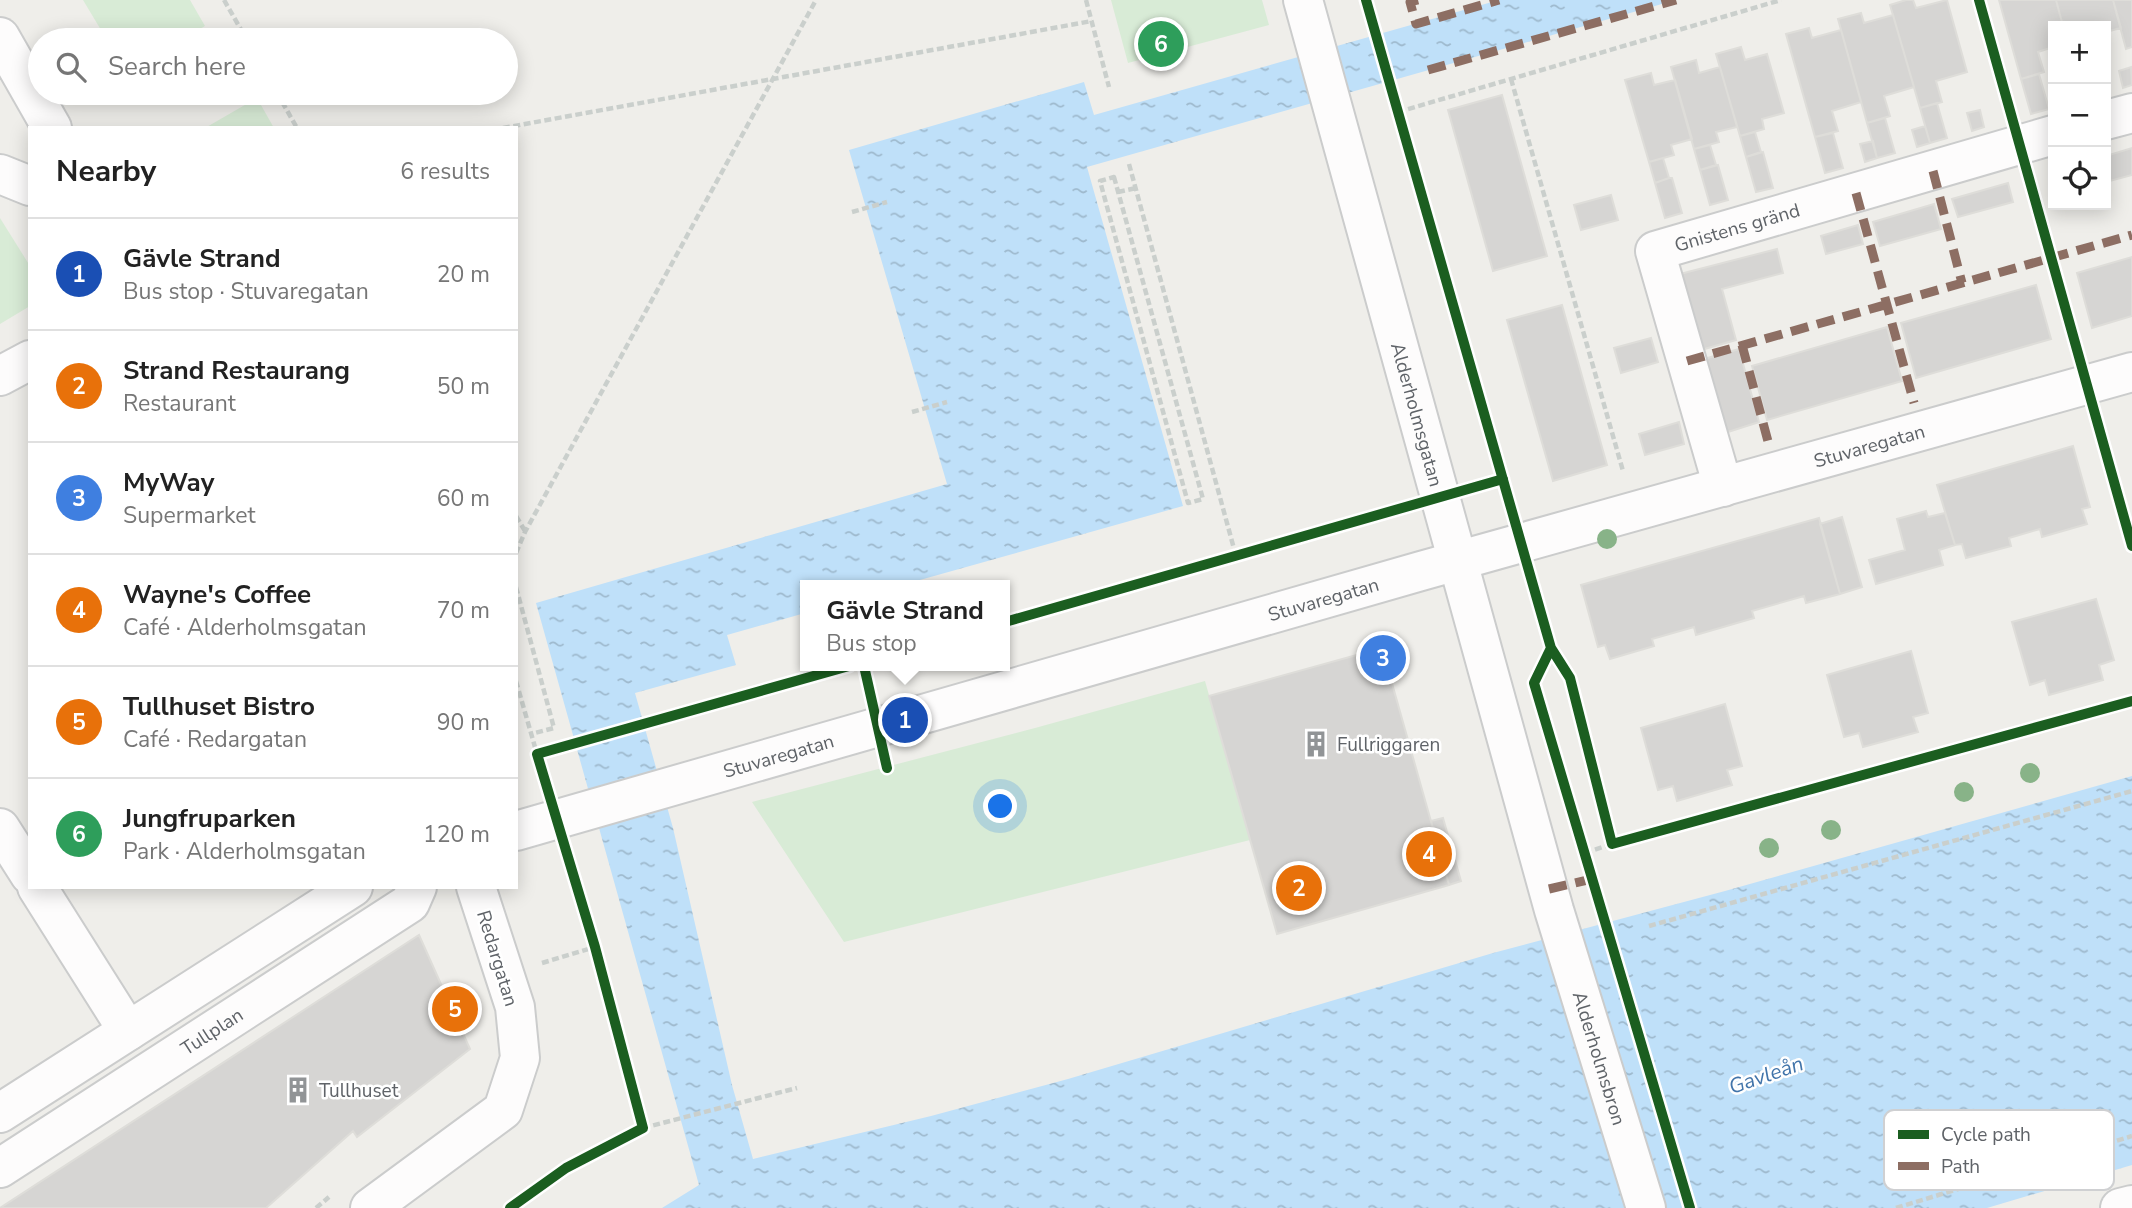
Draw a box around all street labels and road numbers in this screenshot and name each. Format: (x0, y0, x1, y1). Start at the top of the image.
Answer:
street label: Gnistens gränd (1672, 197, 1803, 259)
street label: Alderholmsgatan (1384, 340, 1449, 490)
street label: Stuvaregatan (1811, 419, 1928, 474)
street label: Stuvaregatan (1265, 572, 1382, 628)
street label: Stuvaregatan (720, 728, 837, 785)
street label: Redargatan (470, 907, 524, 1010)
street label: Alderholmsbron (1566, 988, 1632, 1129)
street label: Tullplan (176, 1002, 248, 1062)

